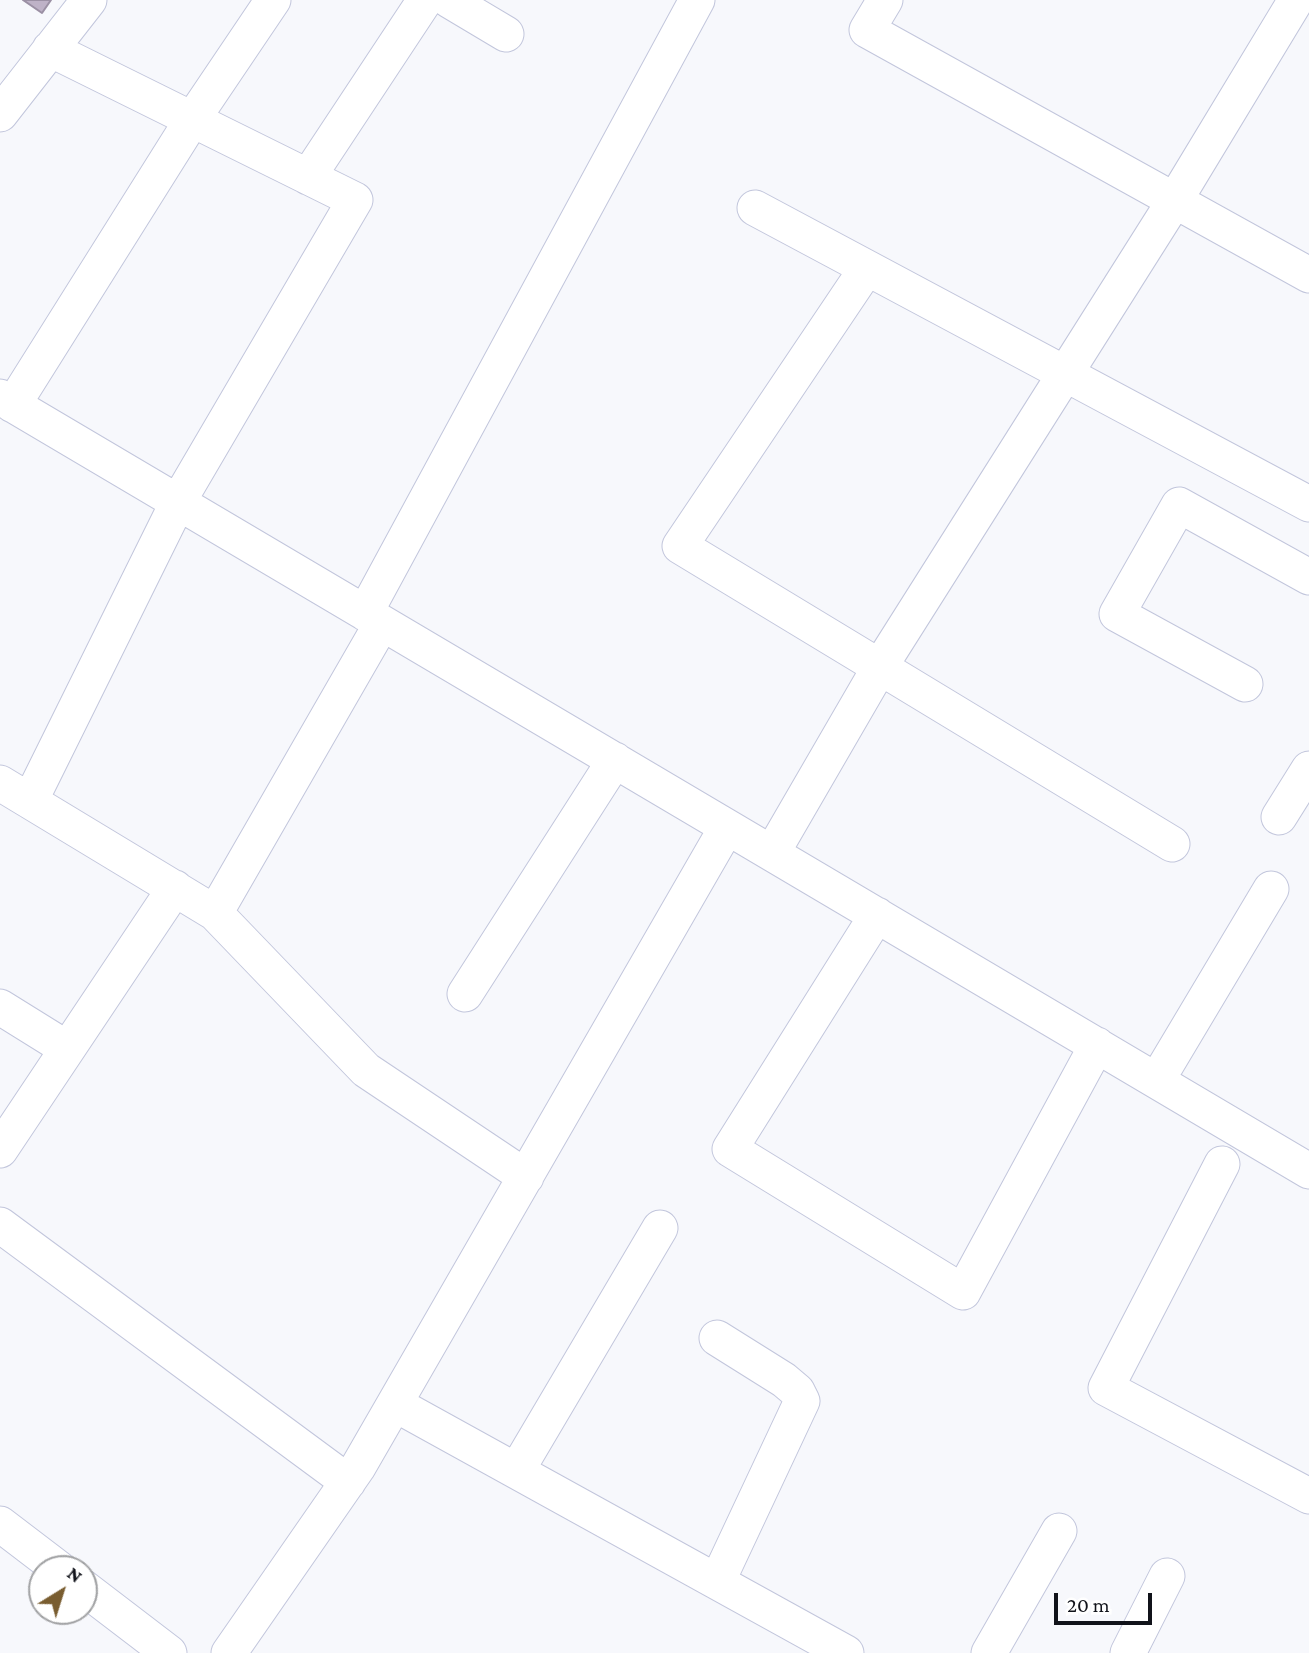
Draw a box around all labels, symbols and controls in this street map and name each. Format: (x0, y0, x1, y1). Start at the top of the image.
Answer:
north arrow (28, 1555, 98, 1625)
text: N (63, 1562, 87, 1587)
scale bar (1057, 1580, 1155, 1624)
text: 20 m (1067, 1593, 1110, 1617)

